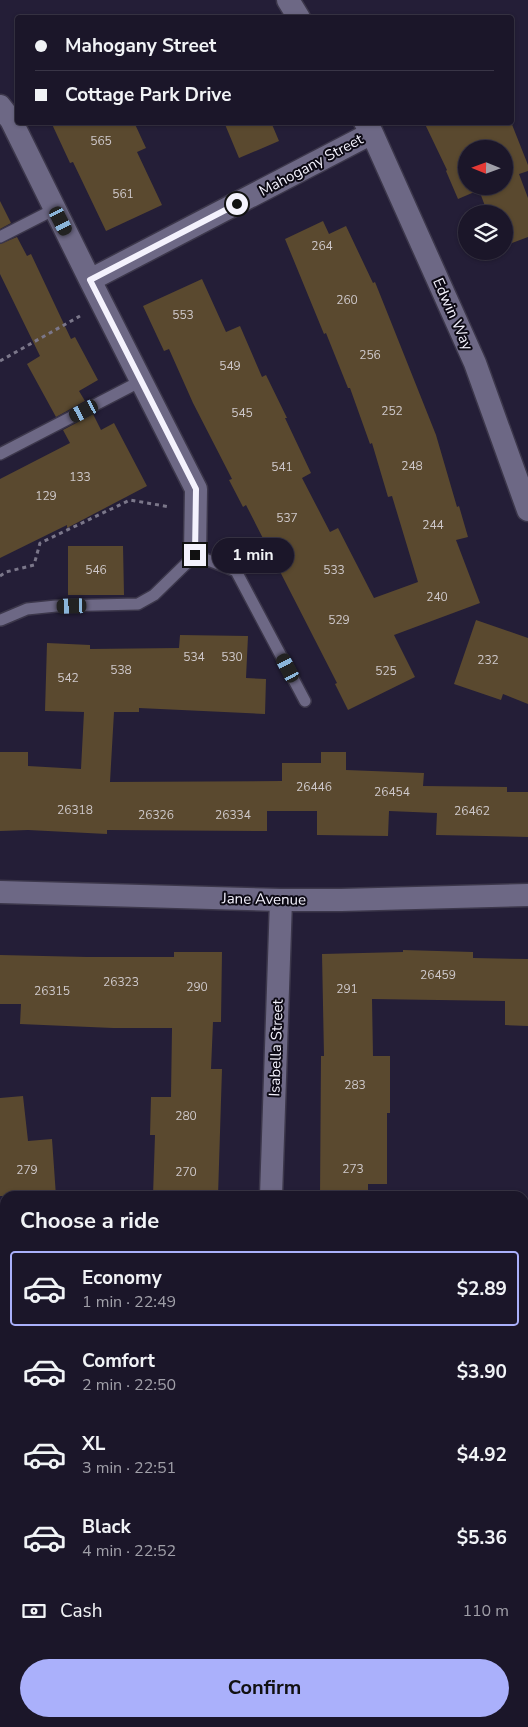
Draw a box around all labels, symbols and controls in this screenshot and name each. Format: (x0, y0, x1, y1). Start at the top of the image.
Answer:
text: Mahogany Street (65, 33, 216, 59)
text: Cottage Park Drive (65, 82, 231, 108)
street label: Mahogany Street (255, 129, 367, 201)
house number: 565 (90, 133, 112, 149)
north arrow (458, 140, 512, 195)
map controls (458, 140, 513, 260)
house number: 561 (112, 186, 134, 202)
route start (226, 193, 248, 215)
car (47, 204, 74, 238)
button: layers (458, 205, 513, 260)
house number: 264 (311, 238, 333, 254)
street label: Edwin Way (428, 275, 478, 354)
house number: 260 (336, 292, 358, 308)
house number: 553 (172, 307, 194, 323)
house number: 256 (359, 347, 381, 363)
house number: 549 (219, 358, 241, 374)
car (67, 398, 100, 424)
house number: 252 (381, 403, 403, 419)
house number: 545 (231, 405, 253, 421)
house number: 248 (401, 458, 423, 474)
house number: 541 (271, 459, 293, 475)
house number: 133 (69, 469, 91, 485)
house number: 129 (35, 488, 57, 504)
house number: 537 (276, 510, 298, 526)
house number: 244 (422, 517, 444, 533)
callout: 1 min (212, 538, 295, 572)
route end (184, 544, 206, 566)
text: 1 min (232, 544, 274, 566)
house number: 546 (85, 562, 107, 578)
house number: 533 (323, 562, 345, 578)
house number: 240 (426, 589, 448, 605)
car (56, 598, 87, 614)
house number: 529 (328, 612, 350, 628)
house number: 534 (183, 649, 205, 665)
house number: 530 (221, 649, 243, 665)
car (274, 651, 301, 685)
house number: 232 (477, 652, 499, 668)
house number: 538 (110, 662, 132, 678)
house number: 525 (375, 663, 397, 679)
house number: 542 (57, 670, 79, 686)
house number: 26446 (296, 779, 332, 795)
house number: 26454 (374, 784, 410, 800)
house number: 26318 (57, 802, 93, 818)
house number: 26462 (454, 803, 490, 819)
house number: 26326 (138, 807, 174, 823)
house number: 26334 (215, 807, 251, 823)
street label: Jane Avenue (221, 888, 306, 910)
house number: 26459 (420, 967, 456, 983)
house number: 26323 (103, 974, 139, 990)
house number: 290 (186, 979, 208, 995)
house number: 291 (336, 981, 358, 997)
house number: 26315 (34, 983, 70, 999)
street label: Isabella Street (264, 998, 288, 1097)
house number: 283 (344, 1077, 366, 1093)
house number: 280 (175, 1108, 197, 1124)
house number: 273 (342, 1161, 364, 1177)
house number: 279 (16, 1162, 38, 1178)
house number: 270 (175, 1164, 197, 1180)
text: Choose a ride (20, 1206, 159, 1236)
text: Economy (82, 1265, 162, 1291)
icon: car (22, 1266, 67, 1311)
text: $2.89 (457, 1276, 507, 1302)
text: 1 min · 22:49 (82, 1291, 176, 1313)
text: Comfort (82, 1348, 155, 1374)
icon: car (22, 1349, 67, 1394)
text: $3.90 (457, 1359, 507, 1385)
text: 2 min · 22:50 (82, 1374, 176, 1396)
text: XL (82, 1431, 105, 1457)
icon: car (22, 1432, 67, 1477)
text: $4.92 (457, 1442, 507, 1468)
text: 3 min · 22:51 (82, 1457, 176, 1479)
text: Black (82, 1514, 131, 1540)
icon: car (22, 1515, 67, 1560)
text: $5.36 (457, 1525, 507, 1551)
text: 4 min · 22:52 (82, 1540, 176, 1562)
icon: cash (20, 1597, 48, 1625)
text: Cash (60, 1598, 102, 1624)
text: 110 m (462, 1600, 509, 1622)
button: Confirm (20, 1659, 509, 1717)

